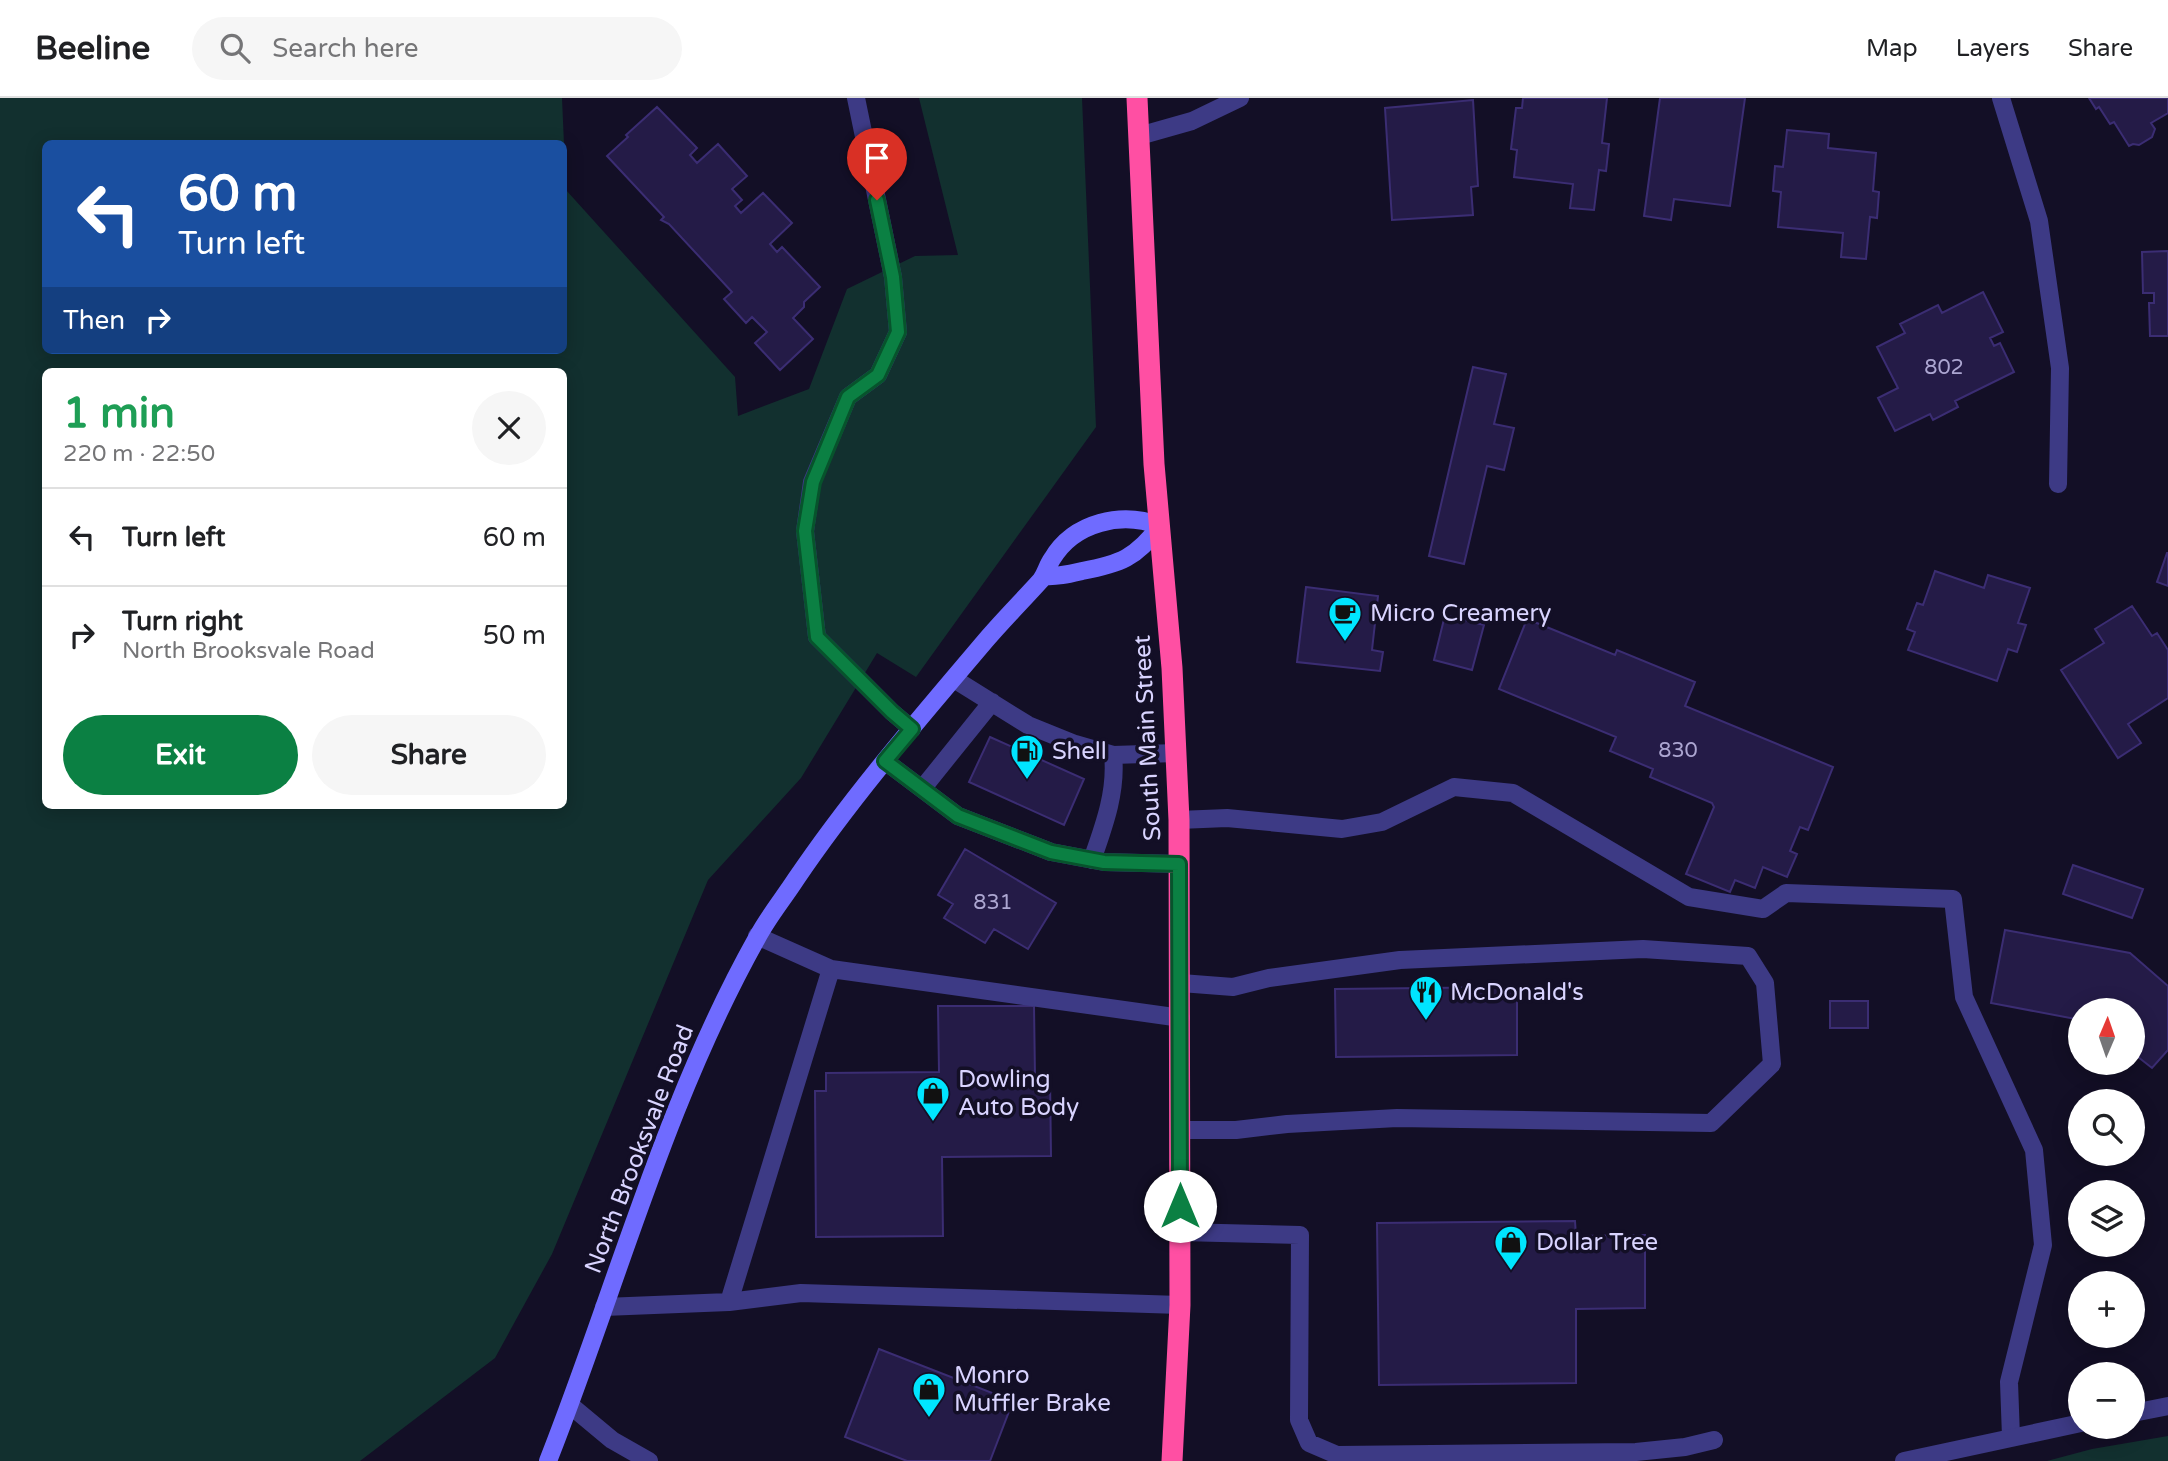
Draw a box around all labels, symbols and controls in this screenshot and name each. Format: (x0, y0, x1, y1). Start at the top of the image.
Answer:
search box (192, 17, 682, 80)
text: Beeline (35, 29, 150, 68)
icon: search (216, 29, 254, 67)
text: Search here (272, 33, 418, 64)
text: Map (1866, 34, 1918, 63)
text: Layers (1956, 34, 2030, 63)
text: Share (2068, 34, 2133, 63)
pin (847, 128, 907, 200)
icon: arrive (858, 139, 896, 177)
text: 60 m (178, 165, 297, 224)
icon: left (63, 168, 154, 259)
text: Turn left (178, 225, 305, 263)
icon: right (139, 301, 177, 339)
text: Then (63, 305, 125, 336)
house number: 802 (1924, 355, 1964, 380)
text: 1 min (63, 388, 175, 439)
button: close (472, 391, 546, 465)
text: 220 m · 22:50 (63, 440, 215, 468)
icon: left (63, 518, 101, 556)
text: Turn left (122, 522, 225, 553)
text: 60 m (483, 522, 546, 553)
cafe icon: Micro Creamery (1326, 594, 1364, 643)
place label: Micro Creamery (1370, 599, 1552, 628)
text: Turn right (122, 606, 243, 637)
icon: right (63, 616, 101, 654)
text: 50 m (483, 620, 546, 651)
street label: South Main Street (1128, 634, 1167, 842)
text: North Brooksvale Road (122, 637, 375, 665)
button: Exit (63, 715, 298, 795)
button: Share (312, 715, 546, 795)
fuel station icon: Shell (1008, 732, 1046, 781)
place label: Shell (1052, 737, 1107, 766)
house number: 830 (1658, 738, 1698, 763)
house number: 831 (973, 890, 1013, 915)
restaurant icon: McDonald's (1407, 973, 1445, 1022)
place label: McDonald's (1450, 978, 1584, 1007)
north arrow (2068, 998, 2146, 1074)
map controls (2068, 998, 2145, 1439)
street label: North Brooksvale Road (579, 1021, 700, 1278)
place label: Dowling Auto Body (958, 1065, 1079, 1122)
shop icon: Dowling Auto Body (914, 1074, 952, 1123)
button: search (2068, 1089, 2145, 1166)
position arrow (1143, 1169, 1217, 1243)
button: layers (2068, 1180, 2145, 1257)
shop icon: Dollar Tree (1492, 1223, 1530, 1272)
place label: Dollar Tree (1536, 1228, 1658, 1257)
button: + (2068, 1271, 2145, 1348)
place label: Monro Muffler Brake (954, 1361, 1111, 1418)
button: − (2068, 1362, 2145, 1439)
shop icon: Monro Muffler Brake (910, 1370, 948, 1419)

